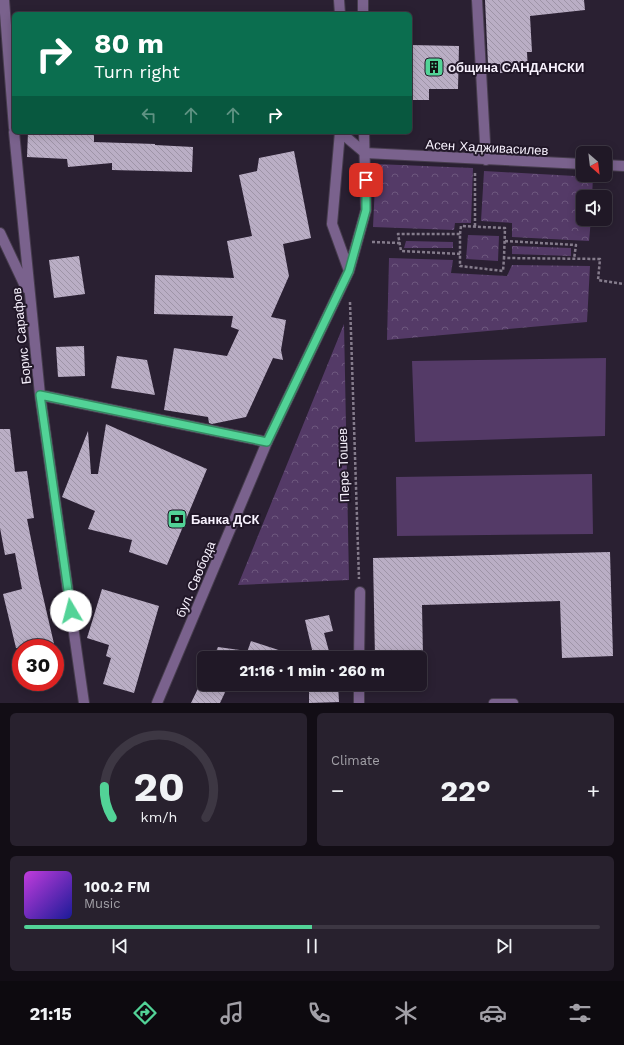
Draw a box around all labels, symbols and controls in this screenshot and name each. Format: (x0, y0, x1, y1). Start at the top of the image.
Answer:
text: 80 m (94, 27, 164, 60)
icon: right (28, 28, 80, 80)
building icon: община САНДАНСКИ (423, 56, 445, 78)
place label: община САНДАНСКИ (448, 60, 584, 75)
text: Turn right (94, 61, 180, 82)
icon: left (138, 104, 160, 126)
icon: ahead (180, 104, 202, 126)
icon: ahead (222, 104, 244, 126)
icon: right (264, 104, 286, 126)
street label: Асен Хадживасилев (425, 137, 549, 158)
north arrow (576, 146, 612, 182)
map controls (576, 146, 612, 226)
pin (349, 163, 383, 197)
icon: arrive (355, 169, 377, 191)
button: sound (576, 190, 612, 226)
street label: Борис Сарафов (9, 287, 34, 385)
street label: Пере Тошев (335, 428, 352, 502)
bank icon: Банка ДСК (166, 508, 188, 530)
place label: Банка ДСК (191, 512, 260, 527)
street label: бул. Свобода (173, 538, 219, 620)
position arrow (50, 590, 92, 632)
speed limit sign: 30 (12, 639, 64, 691)
text: 21:16 · 1 min · 260 m (239, 662, 385, 680)
text: Climate (331, 753, 380, 768)
text: 20 (133, 761, 184, 810)
text: 22° (440, 773, 491, 808)
text: − (331, 778, 344, 803)
text: + (587, 778, 600, 803)
text: km/h (140, 808, 177, 824)
text: 100.2 FM (84, 878, 150, 896)
text: Music (84, 896, 121, 911)
icon: previous (109, 935, 131, 957)
icon: pause (301, 935, 323, 957)
icon: next (493, 935, 515, 957)
icon: directions (131, 999, 159, 1027)
icon: music (218, 999, 246, 1027)
icon: phone (305, 999, 333, 1027)
icon: climate (392, 999, 420, 1027)
icon: car (479, 999, 507, 1027)
icon: filters (566, 999, 594, 1027)
text: 21:15 (30, 1003, 72, 1024)

